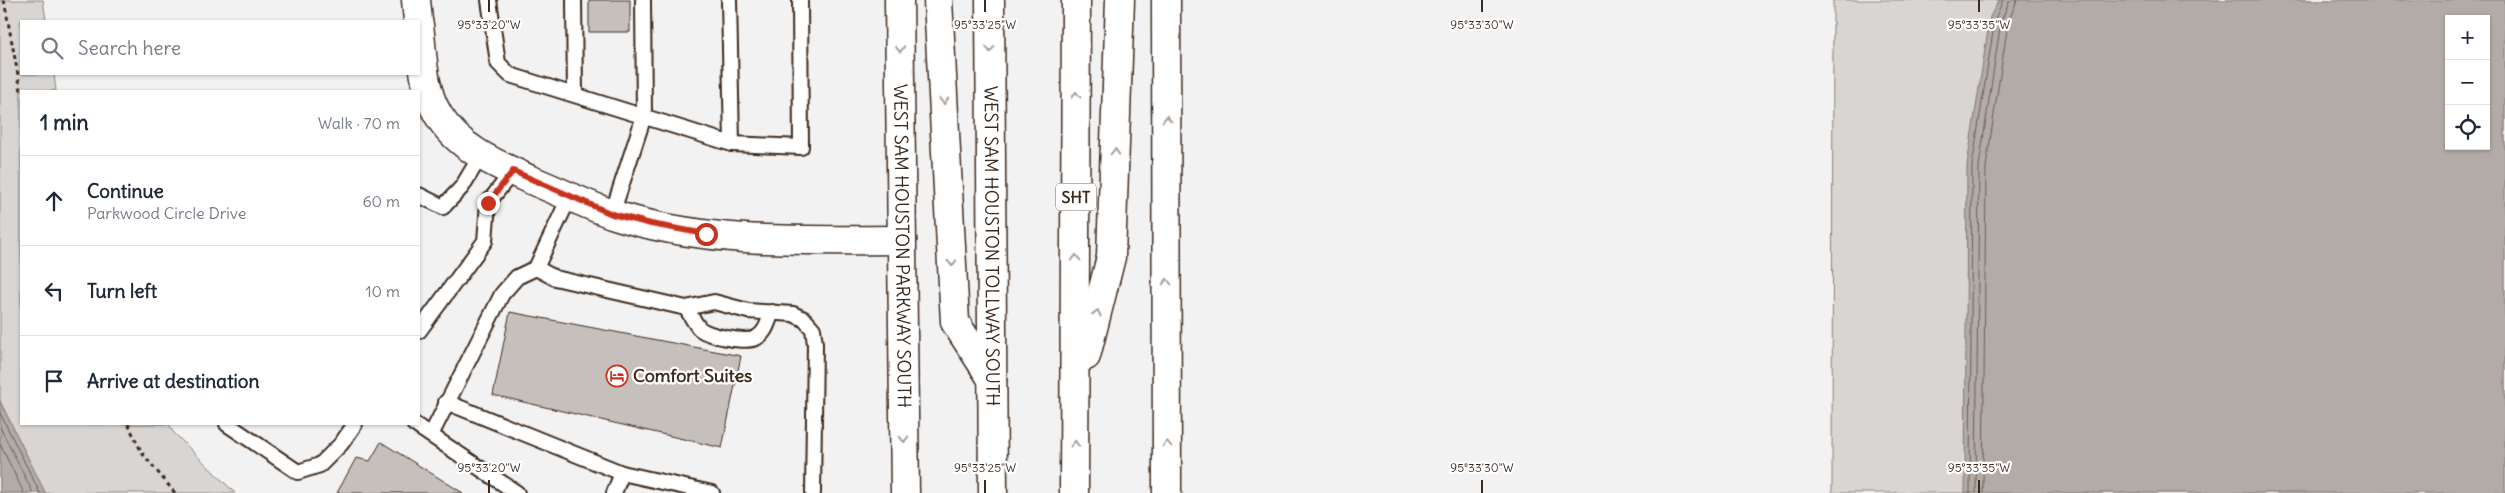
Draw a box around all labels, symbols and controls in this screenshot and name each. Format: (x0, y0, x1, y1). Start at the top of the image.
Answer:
map controls (2445, 15, 2490, 150)
button: + (2445, 15, 2490, 60)
text: 95°33'20"W (457, 17, 521, 32)
text: 95°33'25"W (954, 17, 1016, 32)
text: 95°33'30"W (1450, 17, 1514, 32)
text: 95°33'35"W (1948, 17, 2010, 32)
search box (20, 20, 420, 75)
icon: search (38, 34, 66, 62)
text: Search here (78, 36, 181, 60)
one-way arrow (894, 45, 905, 53)
one-way arrow (985, 45, 995, 53)
button: − (2445, 60, 2490, 105)
street label: WEST SAM HOUSTON PARKWAY SOUTH (889, 84, 916, 408)
street label: WEST SAM HOUSTON TOLLWAY SOUTH (980, 86, 1004, 406)
one-way arrow (1071, 91, 1081, 98)
one-way arrow (938, 97, 949, 105)
button: locate (2445, 105, 2490, 150)
text: 1 min (40, 109, 89, 136)
text: Walk · 70 m (318, 113, 400, 133)
one-way arrow (1162, 115, 1172, 123)
one-way arrow (1109, 148, 1120, 156)
text: Continue (87, 179, 164, 203)
road number: SHT (1056, 183, 1096, 210)
icon: ahead (40, 187, 68, 215)
text: 60 m (362, 191, 400, 211)
route end (477, 192, 500, 215)
text: Parkwood Circle Drive (87, 203, 246, 223)
route start (695, 223, 718, 246)
one-way arrow (1071, 253, 1081, 261)
one-way arrow (947, 260, 958, 268)
icon: left (40, 277, 68, 305)
one-way arrow (1162, 278, 1172, 286)
text: Turn left (87, 279, 157, 303)
text: 10 m (365, 281, 400, 301)
one-way arrow (1091, 308, 1102, 317)
hotel icon: Comfort Suites (605, 364, 629, 388)
place label: Comfort Suites (633, 364, 752, 387)
icon: arrive (40, 367, 68, 395)
text: Arrive at destination (87, 369, 260, 393)
one-way arrow (899, 435, 909, 443)
one-way arrow (1070, 440, 1080, 448)
one-way arrow (1162, 440, 1172, 448)
text: 95°33'20"W (457, 460, 521, 475)
text: 95°33'25"W (954, 460, 1016, 475)
text: 95°33'30"W (1450, 460, 1514, 475)
text: 95°33'35"W (1948, 460, 2010, 475)

